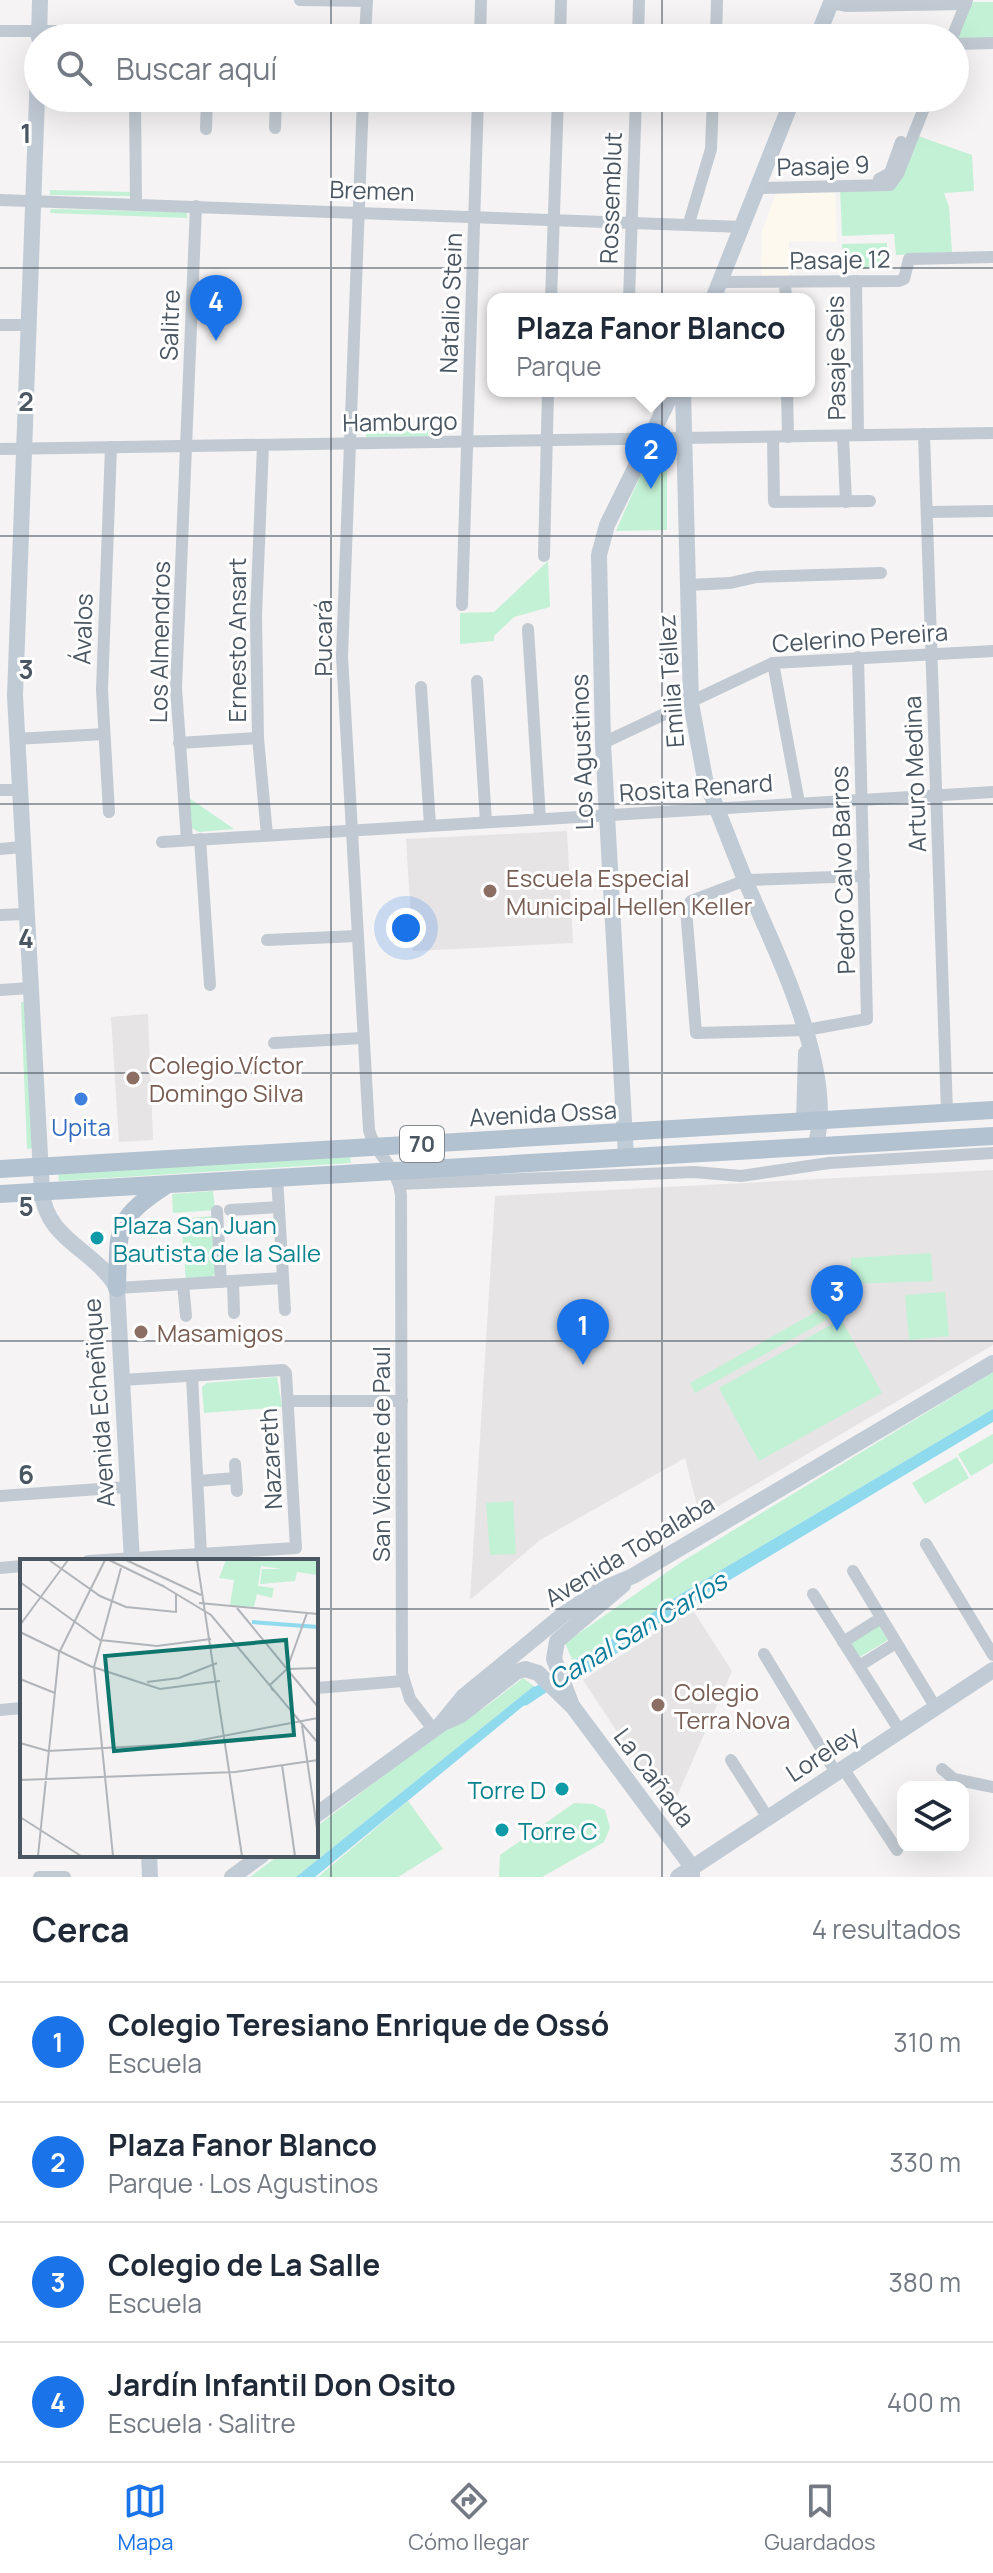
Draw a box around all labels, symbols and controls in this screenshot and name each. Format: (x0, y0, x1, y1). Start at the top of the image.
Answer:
search box (24, 24, 969, 112)
icon: search (52, 46, 96, 90)
text: Buscar aquí (116, 48, 277, 89)
text: 1 (20, 115, 32, 151)
street label: Rossemblut (591, 131, 629, 265)
street label: Pasaje 9 (776, 147, 870, 183)
street label: Bremen (329, 172, 415, 208)
street label: Natalio Stein (431, 232, 469, 374)
street label: Pasaje 12 (789, 242, 891, 276)
pin: 4 (190, 275, 242, 341)
street label: Salitre (151, 289, 187, 361)
popup (487, 293, 815, 397)
street label: Pasaje Seis (817, 295, 853, 421)
text: Plaza Fanor Blanco (516, 307, 786, 348)
text: Parque (516, 348, 601, 384)
text: 2 (18, 383, 34, 419)
street label: Hamburgo (342, 403, 458, 439)
pin: 2 (625, 423, 677, 489)
street label: Ernesto Ansart (220, 558, 253, 722)
street label: Los Almendros (141, 561, 177, 723)
street label: Ávalos (64, 593, 100, 665)
street label: Pucará (306, 600, 339, 676)
street label: Emilia Téllez (649, 613, 691, 749)
street label: Celerino Pereira (771, 614, 949, 660)
text: 3 (18, 651, 34, 687)
street label: Los Agustinos (562, 673, 600, 831)
street label: Arturo Medina (895, 695, 933, 853)
street label: Rosita Renard (618, 765, 774, 809)
street label: Pedro Calvo Barros (822, 765, 862, 975)
place label: Escuela Especial Municipal Hellen Keller (506, 861, 753, 922)
marker: Escuela Especial Municipal Hellen Keller (481, 882, 499, 900)
your location (386, 908, 426, 948)
text: 4 (18, 920, 34, 956)
place label: Colegio Víctor Domingo Silva (149, 1048, 304, 1109)
marker: Colegio Víctor Domingo Silva (124, 1069, 142, 1087)
marker: Upita (72, 1090, 90, 1108)
street label: Avenida Ossa (468, 1093, 618, 1133)
place label: Upita (51, 1110, 111, 1143)
road number: 70 (400, 1126, 444, 1162)
text: 5 (18, 1188, 34, 1224)
place label: Plaza San Juan Bautista de la Salle (113, 1208, 321, 1269)
marker: Plaza San Juan Bautista de la Salle (88, 1229, 106, 1247)
pin: 3 (811, 1265, 863, 1331)
street label: Avenida Echeñique (74, 1297, 122, 1509)
pin: 1 (557, 1299, 609, 1365)
place label: Masamigos (157, 1316, 283, 1349)
marker: Masamigos (132, 1323, 150, 1341)
street label: San Vicente de Paul (364, 1346, 397, 1562)
street label: Nazareth (251, 1408, 289, 1510)
text: 6 (18, 1456, 34, 1492)
street label: Avenida Tobalaba (538, 1486, 720, 1614)
inset map (20, 1559, 318, 1857)
water label: Canal San Carlos (541, 1561, 735, 1698)
place label: Colegio Terra Nova (674, 1675, 790, 1736)
marker: Colegio Terra Nova (649, 1696, 667, 1714)
street label: Loreley (779, 1717, 865, 1789)
street label: La Cañada (607, 1721, 703, 1833)
place label: Torre D (467, 1773, 546, 1806)
marker: Torre D (553, 1780, 571, 1798)
map controls (897, 1781, 969, 1853)
button: layers (897, 1781, 969, 1853)
place label: Torre C (518, 1814, 598, 1847)
marker: Torre C (493, 1821, 511, 1839)
text: Cerca (32, 1906, 130, 1952)
text: 4 resultados (812, 1911, 961, 1947)
text: Colegio Teresiano Enrique de Ossó (108, 2004, 609, 2045)
text: 1 (52, 2024, 64, 2060)
text: 310 m (893, 2024, 961, 2060)
text: Escuela (108, 2045, 202, 2081)
text: Plaza Fanor Blanco (108, 2124, 377, 2165)
text: 2 (50, 2144, 66, 2180)
text: 330 m (889, 2144, 961, 2180)
text: Parque · Los Agustinos (108, 2165, 378, 2201)
text: Colegio de La Salle (108, 2244, 380, 2285)
text: 3 (50, 2264, 66, 2300)
text: 380 m (888, 2264, 961, 2300)
text: Escuela (108, 2285, 202, 2321)
text: Jardín Infantil Don Osito (108, 2364, 456, 2405)
text: 4 (50, 2384, 66, 2420)
text: 400 m (887, 2384, 961, 2420)
text: Escuela · Salitre (108, 2405, 296, 2441)
tab: Mapa (117, 2479, 173, 2557)
tab: Cómo llegar (408, 2479, 529, 2557)
tab: Guardados (764, 2479, 876, 2557)

